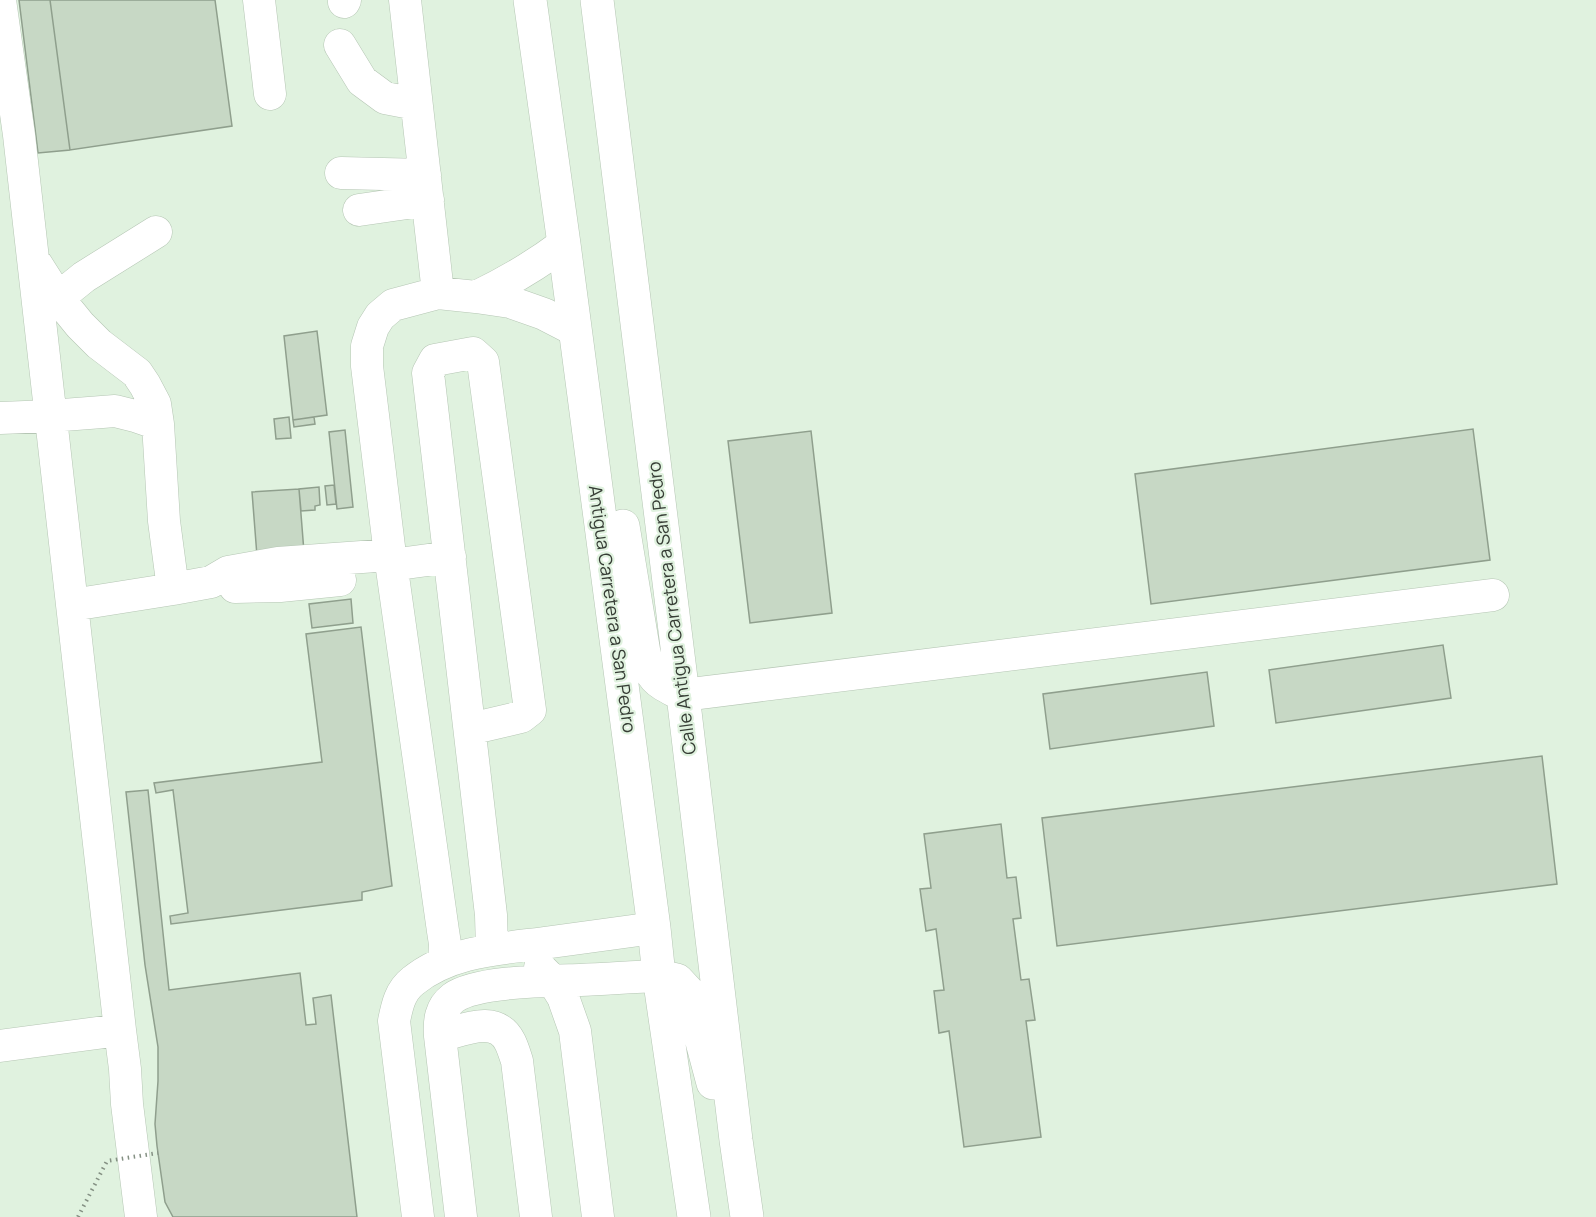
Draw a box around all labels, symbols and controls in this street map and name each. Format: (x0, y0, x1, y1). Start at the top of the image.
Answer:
street label: Calle Antigua Carretera a San Pedro (641, 460, 701, 756)
street label: Antigua Carretera a San Pedro (584, 484, 642, 734)

